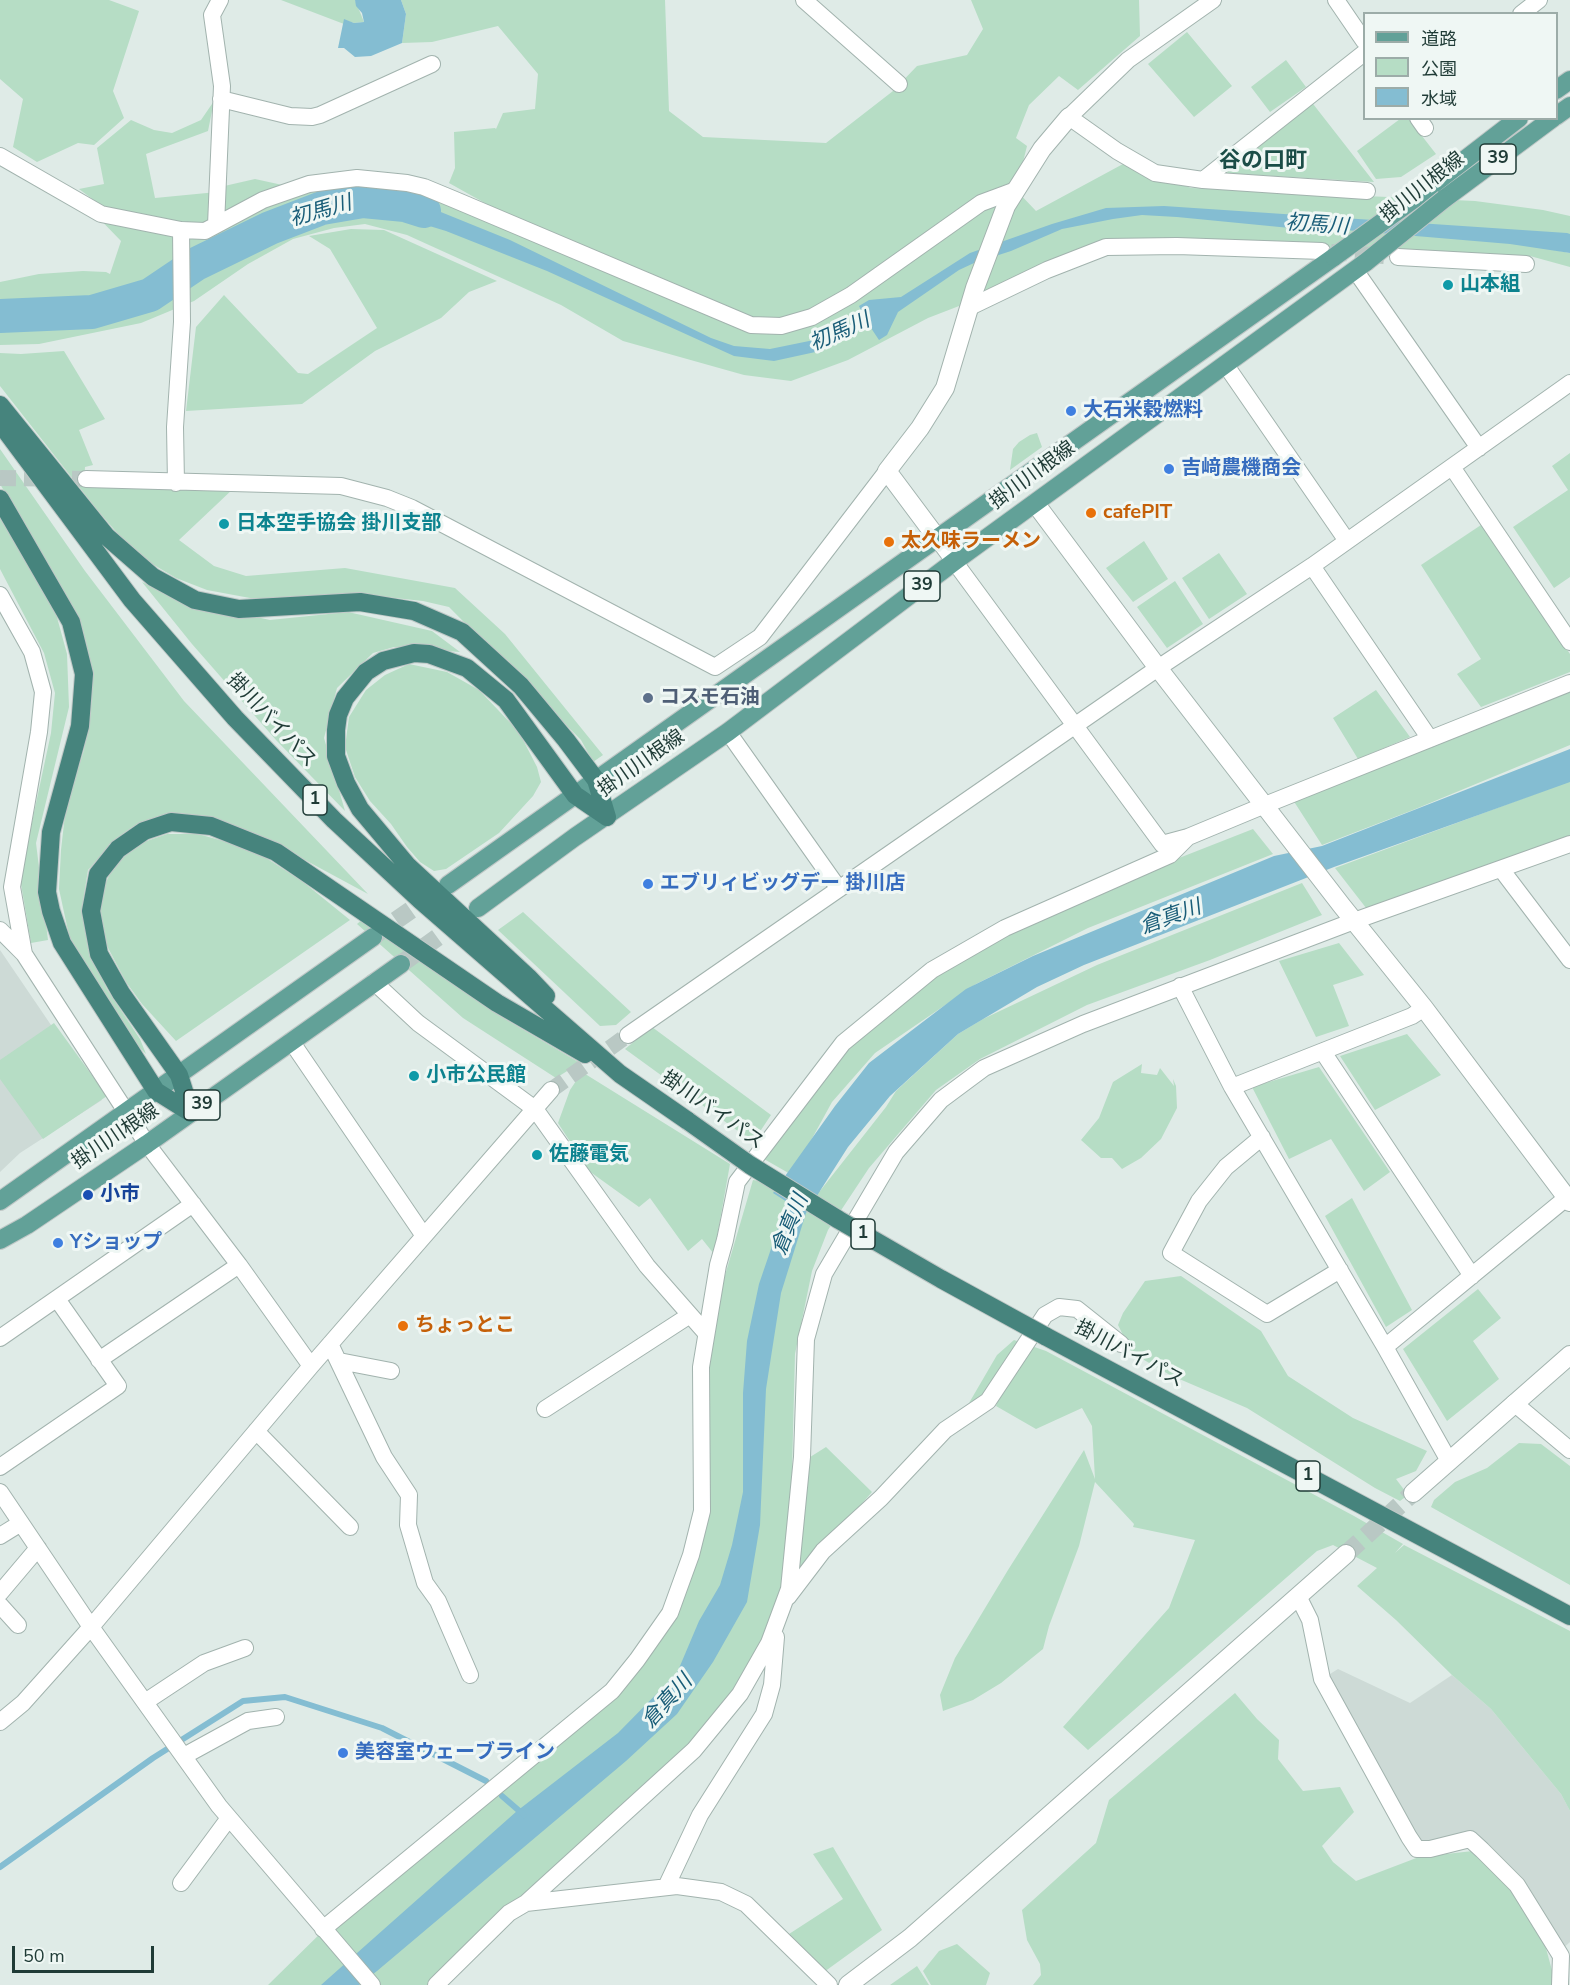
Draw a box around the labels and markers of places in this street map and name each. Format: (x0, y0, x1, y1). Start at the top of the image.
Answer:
place label: 山本組 (1460, 273, 1520, 297)
marker: 山本組 (1441, 278, 1455, 292)
place label: 大石米穀燃料 (1083, 399, 1203, 423)
marker: 大石米穀燃料 (1064, 404, 1078, 418)
place label: 吉﨑農機商会 (1181, 457, 1301, 481)
marker: 吉﨑農機商会 (1162, 462, 1176, 476)
place label: cafePIT (1103, 501, 1172, 525)
marker: cafePIT (1084, 506, 1098, 520)
place label: 日本空手協会 掛川支部 (236, 512, 441, 536)
marker: 日本空手協会 掛川支部 (217, 517, 231, 531)
place label: 太久味ラーメン (901, 530, 1041, 554)
marker: 太久味ラーメン (882, 535, 896, 549)
place label: コスモ石油 (660, 686, 760, 710)
marker: コスモ石油 (641, 691, 655, 705)
place label: エブリィビッグデー 掛川店 (660, 872, 905, 896)
marker: エブリィビッグデー 掛川店 (641, 877, 655, 891)
place label: 小市公民館 (426, 1064, 526, 1088)
marker: 小市公民館 (407, 1069, 421, 1083)
place label: 佐藤電気 (549, 1143, 629, 1167)
marker: 佐藤電気 (530, 1148, 544, 1162)
place label: 小市 (100, 1183, 140, 1207)
marker: 小市 (81, 1188, 95, 1202)
place label: Yショップ (70, 1231, 162, 1255)
marker: Yショップ (51, 1236, 65, 1250)
place label: ちょっとこ (415, 1314, 515, 1338)
marker: ちょっとこ (396, 1319, 410, 1333)
place label: 美容室ウェーブライン (355, 1741, 555, 1765)
marker: 美容室ウェーブライン (336, 1746, 350, 1760)

